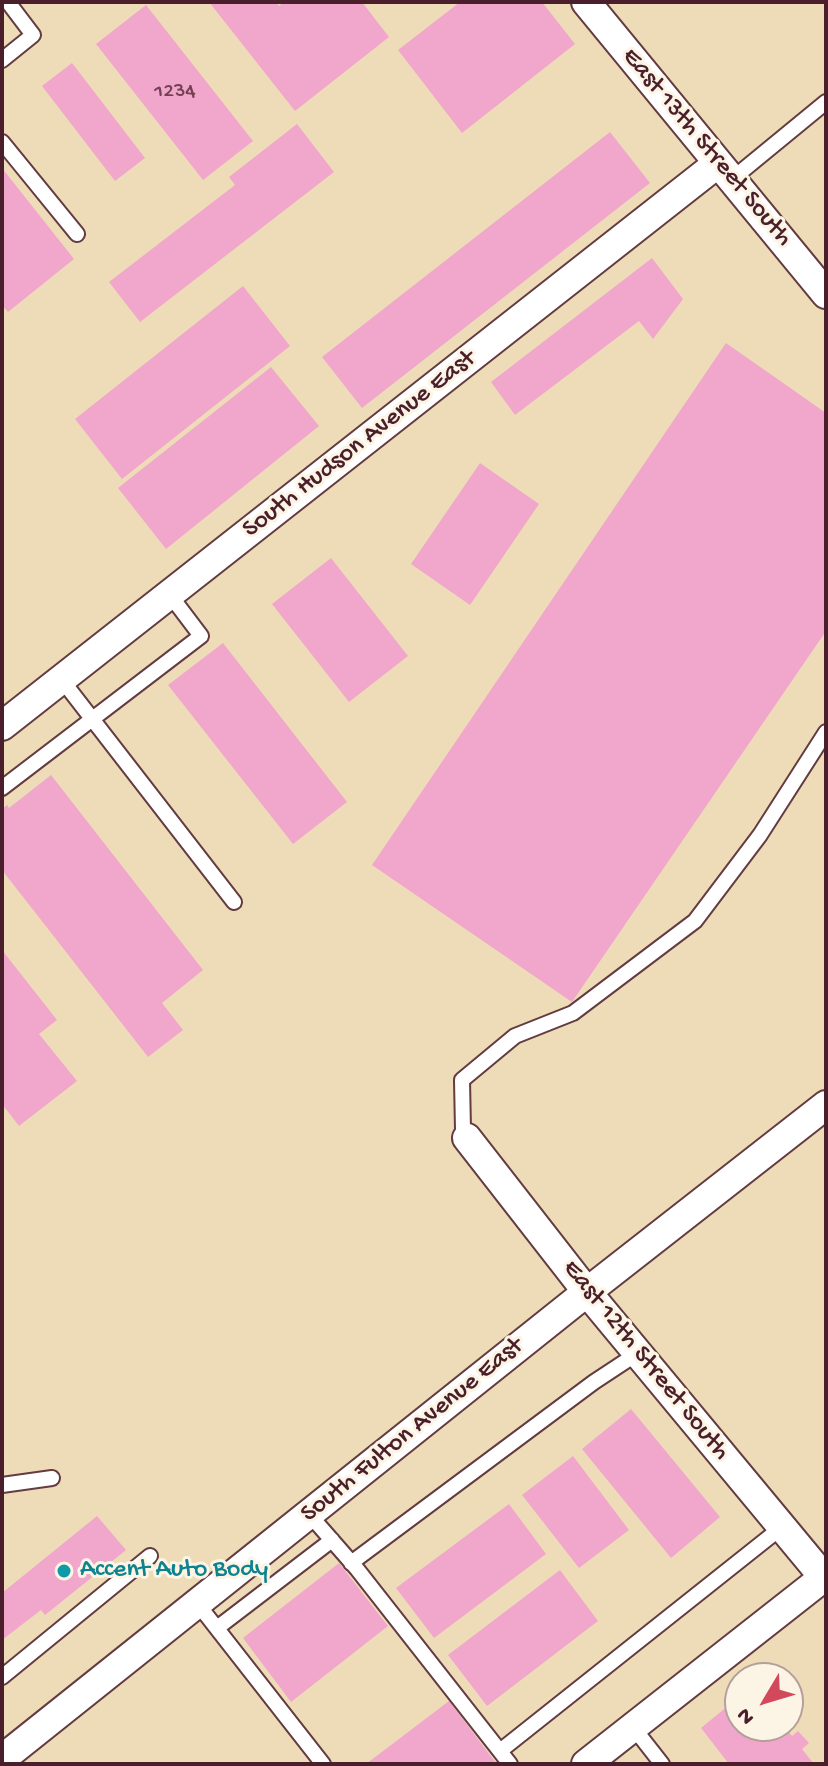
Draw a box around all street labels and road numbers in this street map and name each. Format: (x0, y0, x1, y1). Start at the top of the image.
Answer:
street label: East 13th Street South (614, 42, 798, 254)
street label: South Hudson Avenue East (237, 344, 483, 546)
street label: East 12th Street South (555, 1255, 735, 1467)
street label: South Fulton Avenue East (295, 1332, 531, 1530)

